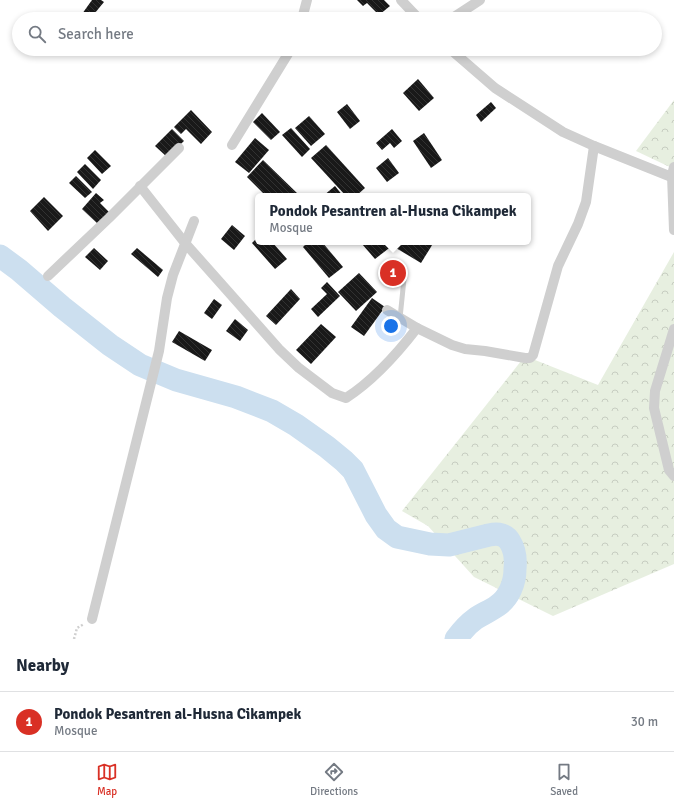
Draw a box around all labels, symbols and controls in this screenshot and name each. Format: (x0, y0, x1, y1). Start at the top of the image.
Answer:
search box (12, 12, 662, 56)
icon: search (26, 23, 48, 45)
text: Search here (58, 25, 134, 43)
popup (255, 193, 531, 245)
text: Pondok Pesantren al-Husna Cikampek (269, 202, 517, 220)
text: Mosque (269, 220, 313, 236)
pin: 1 (380, 258, 406, 288)
your location (381, 316, 401, 336)
text: Nearby (16, 655, 69, 676)
text: Pondok Pesantren al-Husna Cikampek (54, 705, 301, 723)
text: 1 (25, 714, 33, 730)
text: 30 m (631, 714, 658, 730)
text: Mosque (54, 723, 97, 739)
tab: Map (96, 761, 118, 798)
tab: Directions (310, 761, 358, 798)
tab: Saved (550, 761, 578, 798)

